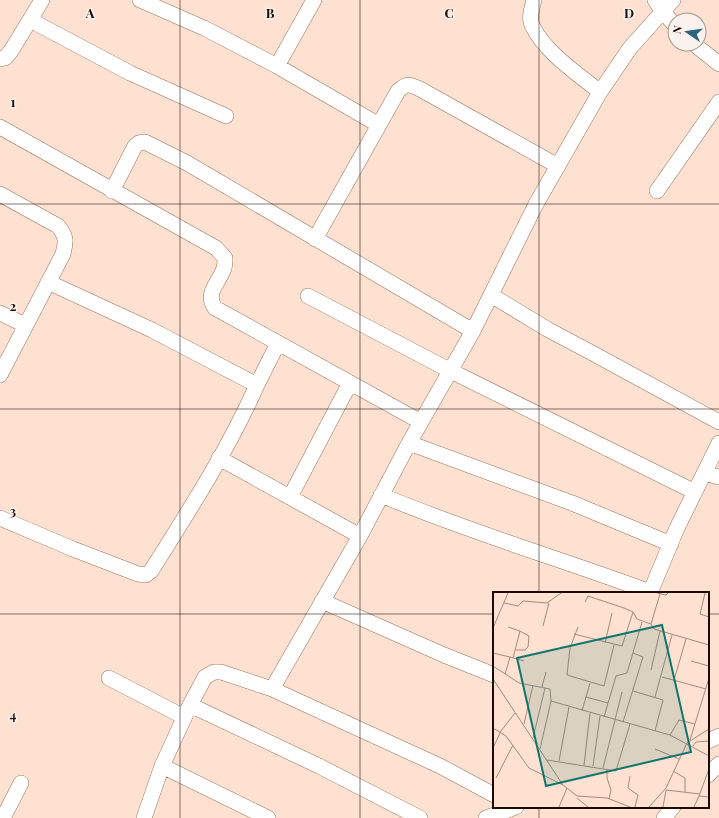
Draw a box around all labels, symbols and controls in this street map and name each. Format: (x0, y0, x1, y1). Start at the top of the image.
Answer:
text: A (85, 4, 95, 21)
text: B (266, 4, 275, 21)
text: C (444, 4, 454, 21)
text: D (624, 4, 634, 21)
north arrow (667, 12, 707, 52)
text: N (669, 24, 685, 35)
text: 1 (11, 93, 16, 110)
text: 2 (10, 297, 17, 314)
text: 3 (10, 502, 16, 519)
inset map (493, 592, 709, 808)
text: 4 (10, 706, 17, 723)

